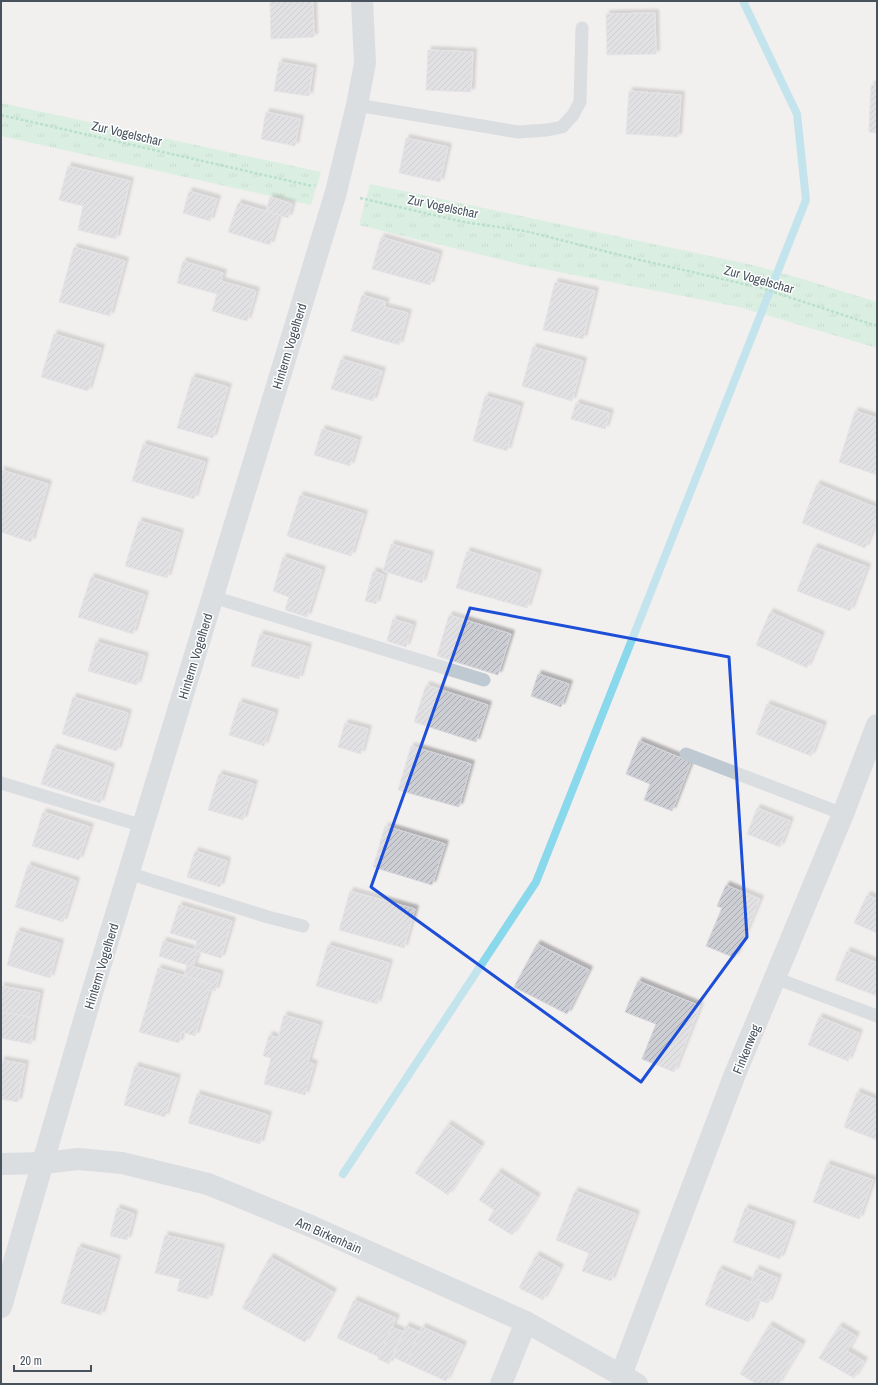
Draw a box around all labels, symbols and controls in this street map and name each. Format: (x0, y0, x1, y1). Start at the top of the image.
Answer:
street label: Zur Vogelschar (90, 117, 164, 150)
street label: Zur Vogelschar (406, 191, 480, 222)
street label: Zur Vogelschar (722, 261, 796, 298)
street label: Hinterm Vogelherd (268, 301, 311, 391)
street label: Hinterm Vogelherd (174, 611, 217, 701)
street label: Hinterm Vogelherd (80, 921, 123, 1011)
street label: Finkenweg (729, 1022, 764, 1077)
street label: Am Birkenhain (292, 1213, 365, 1258)
scale bar (14, 1347, 91, 1373)
text: 20 m (20, 1353, 42, 1369)

